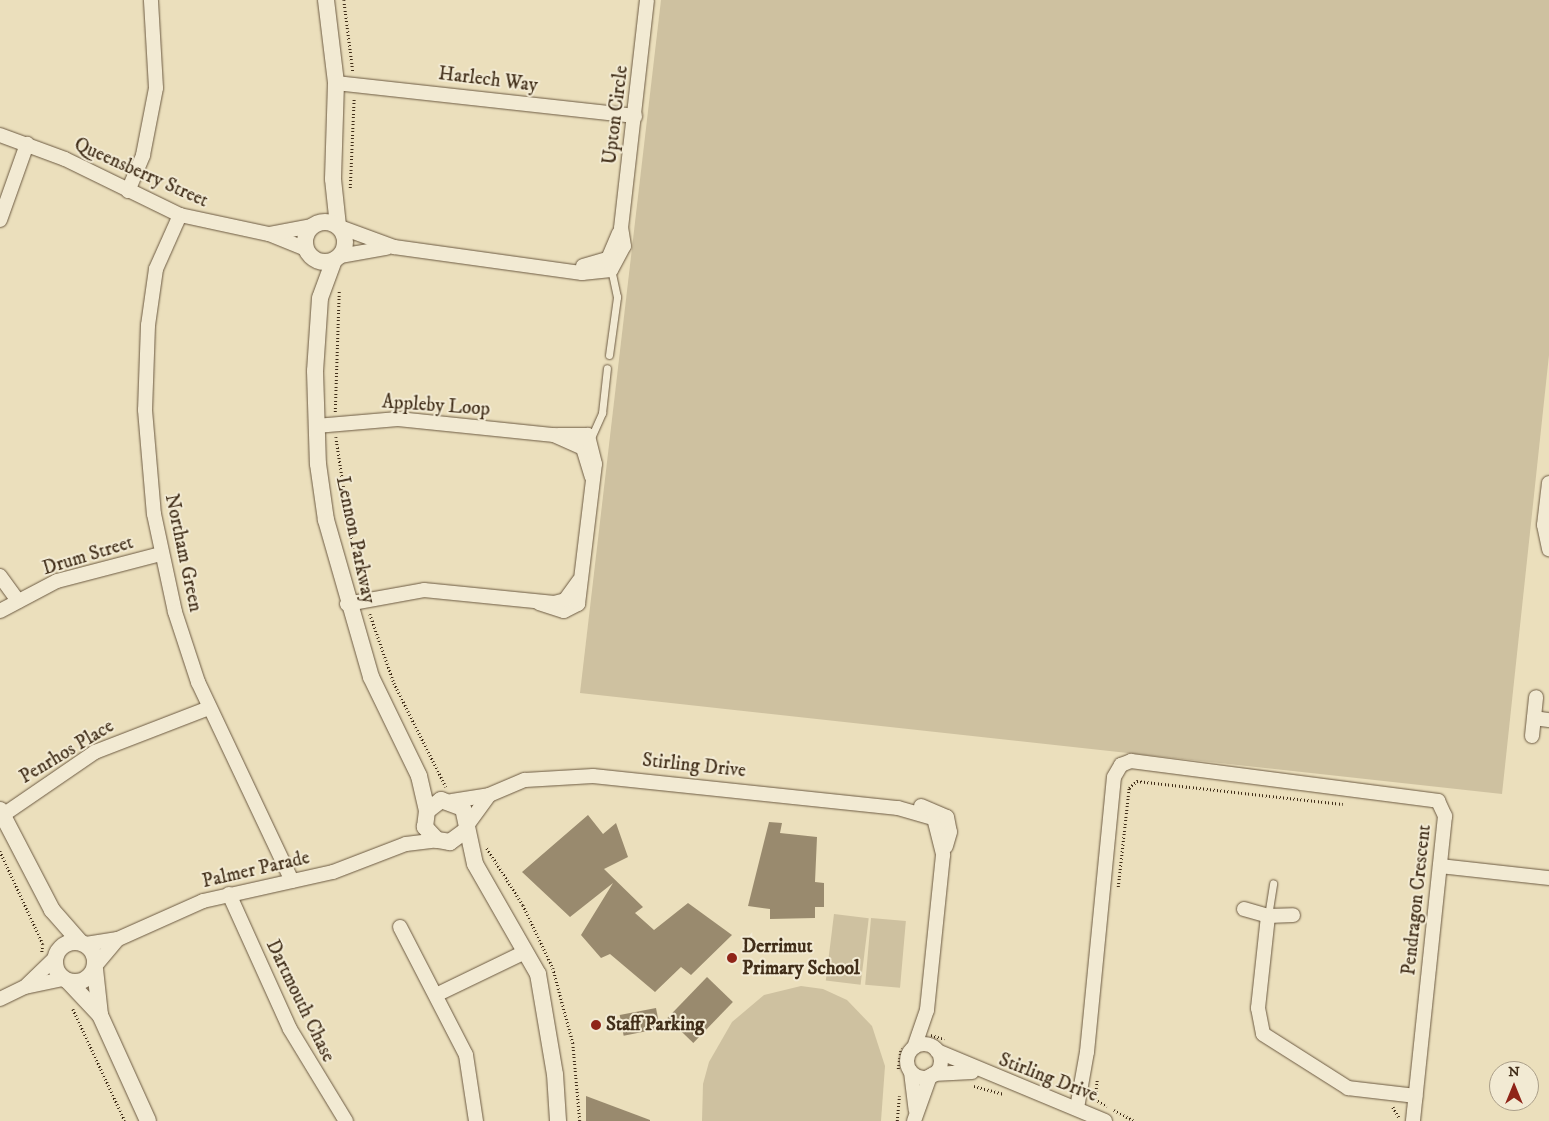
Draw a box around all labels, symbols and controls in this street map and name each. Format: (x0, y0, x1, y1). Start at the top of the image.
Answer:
street label: Harlech Way (437, 63, 539, 97)
street label: Upton Circle (599, 64, 633, 166)
street label: Queensberry Street (70, 133, 212, 213)
street label: Appleby Loop (381, 391, 491, 421)
street label: Lennon Parkway (330, 474, 380, 606)
street label: Northam Green (159, 492, 207, 614)
street label: Drum Street (40, 531, 136, 581)
street label: Penrhos Place (16, 715, 118, 789)
street label: Stirling Drive (641, 749, 747, 783)
street label: Pendragon Crescent (1398, 824, 1436, 976)
street label: Palmer Parade (200, 847, 312, 893)
street label: Dartmouth Chase (261, 936, 339, 1066)
place label: Derrimut Primary School (742, 936, 860, 980)
marker: Derrimut Primary School (726, 952, 738, 964)
place label: Staff Parking (606, 1014, 704, 1036)
marker: Staff Parking (590, 1019, 602, 1031)
street label: Stirling Drive (995, 1049, 1101, 1107)
north arrow (1489, 1061, 1539, 1111)
text: N (1508, 1063, 1520, 1081)

